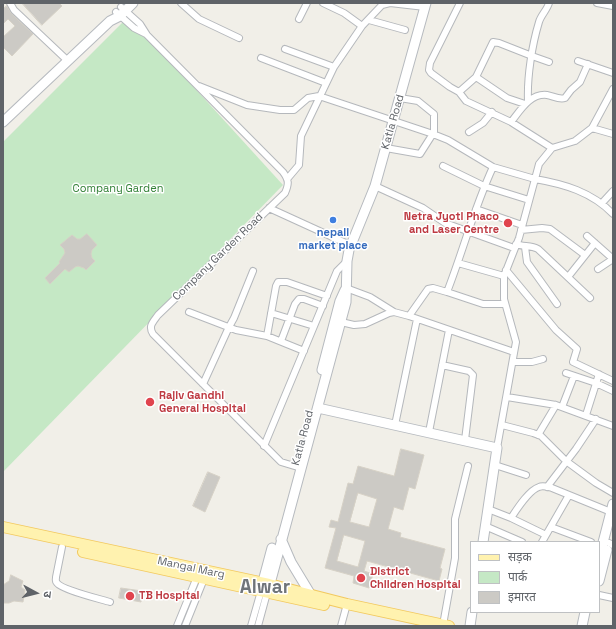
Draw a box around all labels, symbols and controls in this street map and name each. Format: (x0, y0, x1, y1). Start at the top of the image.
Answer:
street label: Katla Road (379, 93, 407, 151)
park label: Company Garden (73, 182, 163, 196)
street label: Company Garden Road (170, 210, 266, 304)
place label: Netra Jyoti Phaco and Laser Centre (404, 210, 499, 236)
marker: nepali market place (328, 215, 338, 225)
marker: Netra Jyoti Phaco and Laser Centre (502, 217, 514, 229)
place label: nepali market place (299, 226, 367, 252)
place label: Rajiv Gandhi General Hospital (159, 389, 246, 415)
marker: Rajiv Gandhi General Hospital (144, 396, 156, 408)
street label: Katla Road (289, 409, 317, 467)
legend (470, 541, 600, 613)
text: सड़क (508, 549, 532, 565)
street label: Mangal Marg (156, 554, 226, 582)
place label: District Children Hospital (370, 565, 461, 591)
text: पार्क (508, 569, 527, 585)
marker: District Children Hospital (355, 572, 367, 584)
north arrow (16, 573, 56, 613)
district label: Alwar (240, 577, 290, 599)
place label: TB Hospital (139, 589, 200, 603)
text: इमारत (508, 589, 536, 605)
text: उ (41, 590, 55, 599)
marker: TB Hospital (124, 590, 136, 602)

